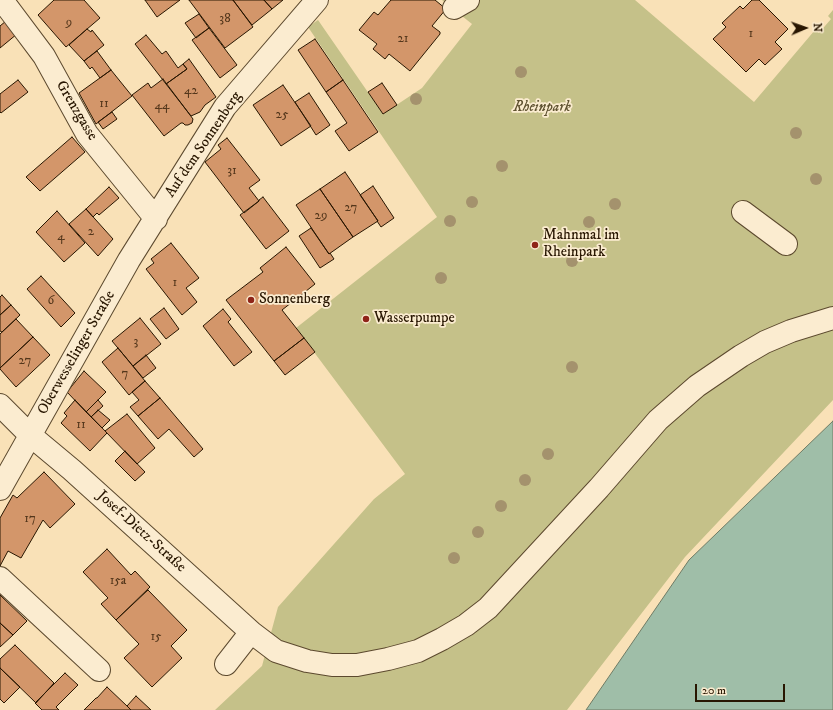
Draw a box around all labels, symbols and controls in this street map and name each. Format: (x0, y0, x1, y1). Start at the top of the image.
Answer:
north arrow (785, 8, 825, 48)
house number: 38 (219, 11, 231, 27)
house number: 9 (66, 15, 72, 31)
text: N (810, 23, 824, 32)
house number: 1 (749, 26, 753, 42)
house number: 21 (397, 31, 409, 47)
street label: Grenzgasse (51, 78, 101, 144)
house number: 42 (184, 83, 198, 99)
street label: Auf dem Sonnenberg (162, 89, 246, 201)
house number: 11 (99, 96, 109, 112)
house number: 44 (155, 98, 169, 114)
park label: Rheinpark (513, 99, 571, 117)
house number: 25 (276, 107, 288, 123)
house number: 31 (227, 163, 237, 179)
house number: 27 (345, 200, 357, 216)
house number: 29 (315, 208, 327, 224)
house number: 2 (88, 224, 94, 240)
place label: Mahnmal im Rheinpark (543, 227, 619, 262)
house number: 4 (57, 229, 65, 245)
marker: Mahnmal im Rheinpark (530, 240, 540, 250)
house number: 1 (173, 275, 177, 291)
street label: Oberwesselinger Straße (34, 288, 120, 418)
place label: Sonnenberg (259, 291, 330, 309)
house number: 6 (48, 293, 54, 309)
marker: Sonnenberg (246, 295, 256, 305)
place label: Wasserpumpe (374, 310, 455, 328)
marker: Wasserpumpe (361, 314, 371, 324)
house number: 3 (134, 334, 138, 350)
house number: 27 (19, 353, 31, 369)
house number: 7 (122, 366, 128, 382)
house number: 11 (76, 417, 86, 433)
street label: Josef-Dietz-Straße (93, 487, 189, 577)
house number: 17 (24, 511, 36, 527)
house number: 15a (110, 573, 126, 589)
house number: 15 (150, 629, 162, 645)
scale bar (697, 676, 787, 702)
text: 20 m (702, 683, 726, 698)

